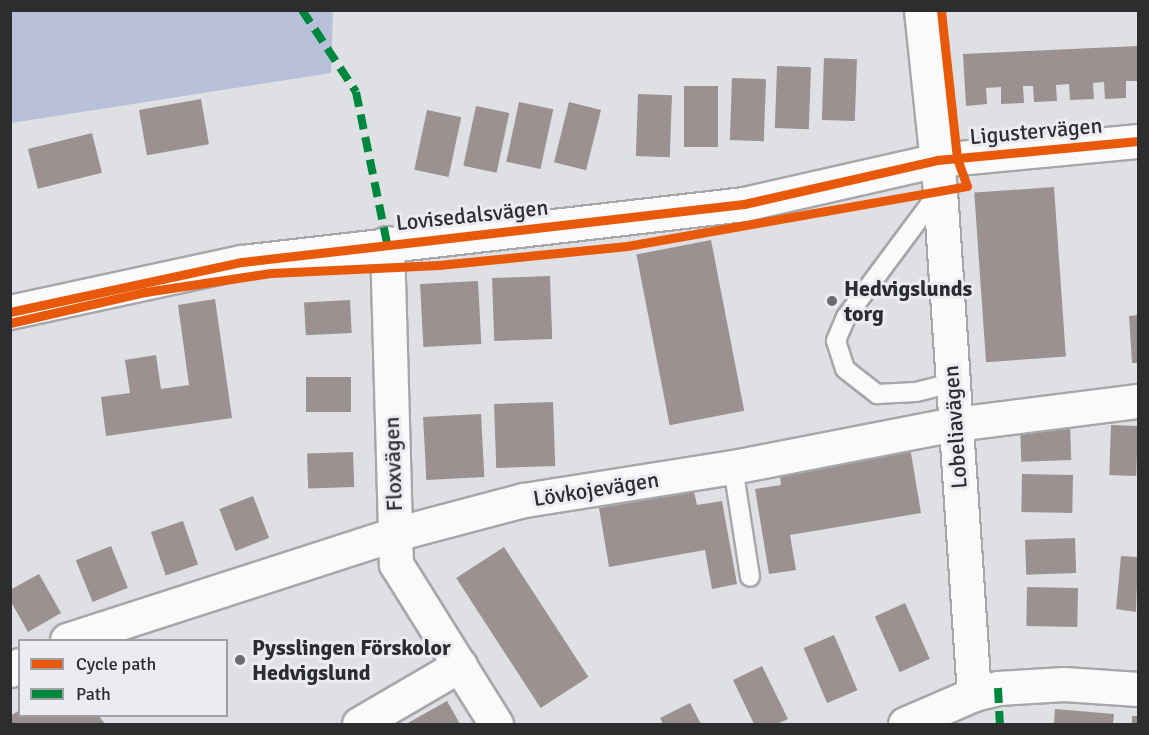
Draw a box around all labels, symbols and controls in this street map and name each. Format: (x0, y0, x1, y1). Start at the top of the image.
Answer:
street label: Ligustervägen (968, 112, 1104, 150)
street label: Lovisedalsvägen (395, 194, 549, 236)
place label: Hedvigslunds torg (844, 275, 972, 326)
marker: Hedvigslunds torg (825, 294, 839, 308)
street label: Lobeliavägen (938, 364, 972, 490)
street label: Floxvägen (378, 416, 408, 512)
street label: Lövkojevägen (531, 466, 661, 512)
place label: Pysslingen Förskolor Hedvigslund (252, 634, 451, 686)
legend (18, 639, 228, 717)
text: Cycle path (76, 653, 156, 675)
marker: Pysslingen Förskolor Hedvigslund (233, 653, 247, 667)
text: Path (76, 683, 111, 705)

